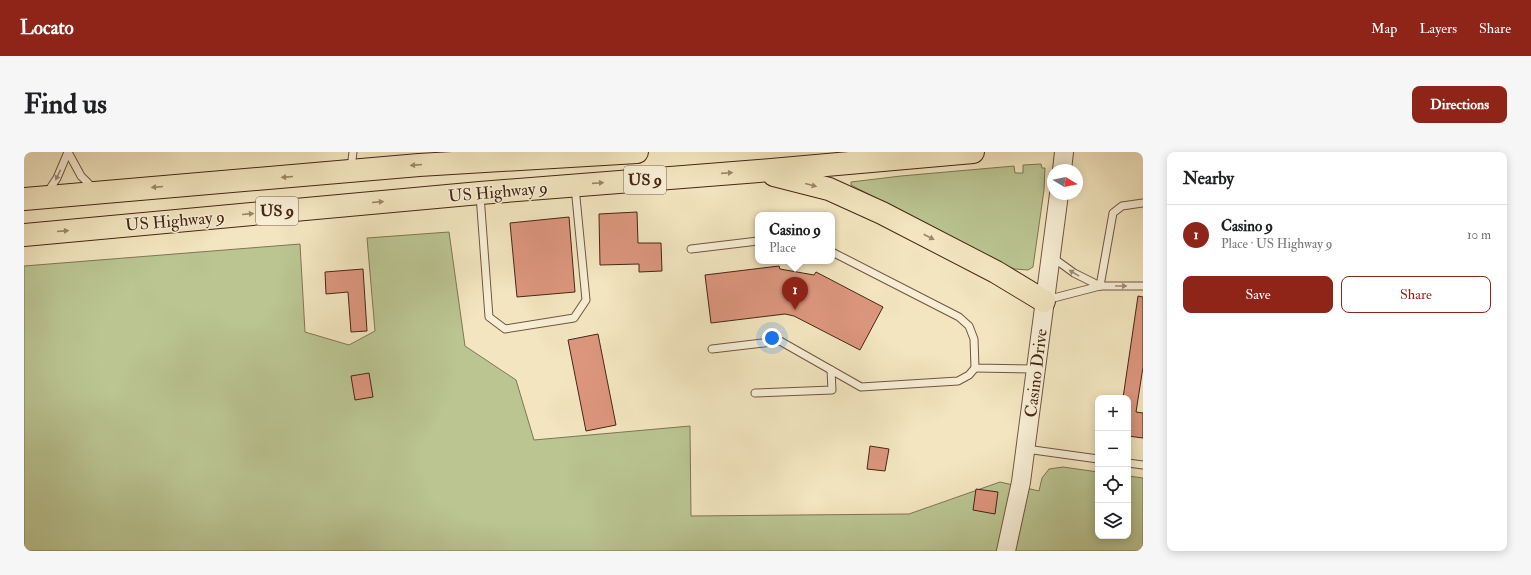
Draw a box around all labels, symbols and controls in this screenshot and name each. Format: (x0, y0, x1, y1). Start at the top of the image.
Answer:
text: Locato (20, 16, 74, 40)
text: Map (1371, 20, 1397, 37)
text: Layers (1419, 20, 1457, 37)
text: Share (1479, 20, 1511, 37)
button: Directions (1412, 86, 1507, 123)
text: Find us (24, 87, 107, 122)
one-way arrow (410, 162, 422, 169)
north arrow (1047, 164, 1083, 200)
road number: US 9 (624, 166, 666, 194)
text: Nearby (1183, 168, 1234, 189)
one-way arrow (55, 169, 61, 181)
one-way arrow (721, 170, 733, 177)
one-way arrow (281, 173, 293, 180)
street label: US Highway 9 (447, 177, 549, 208)
one-way arrow (592, 180, 604, 187)
one-way arrow (804, 182, 817, 188)
one-way arrow (151, 183, 163, 190)
road number: US 9 (256, 197, 298, 225)
one-way arrow (371, 199, 384, 206)
street label: US Highway 9 (124, 206, 226, 237)
one-way arrow (242, 211, 254, 217)
popup (755, 212, 835, 264)
text: Casino 9 (1221, 217, 1273, 236)
text: Casino 9 (769, 221, 821, 240)
text: 1 (1194, 227, 1198, 243)
text: 10 m (1467, 227, 1491, 243)
one-way arrow (57, 228, 69, 235)
one-way arrow (923, 234, 935, 240)
text: Place · US Highway 9 (1221, 236, 1332, 252)
text: Place (769, 240, 796, 256)
one-way arrow (1068, 269, 1080, 276)
button: Save (1183, 276, 1333, 313)
button: Share (1341, 276, 1491, 313)
pin: 1 (782, 277, 808, 310)
one-way arrow (1115, 283, 1128, 289)
street label: Casino Drive (1020, 327, 1052, 419)
your location (762, 328, 782, 348)
map controls (1095, 395, 1131, 539)
button: + (1095, 395, 1131, 431)
button: − (1095, 431, 1131, 467)
button: locate (1095, 467, 1131, 503)
button: layers (1095, 503, 1131, 539)

